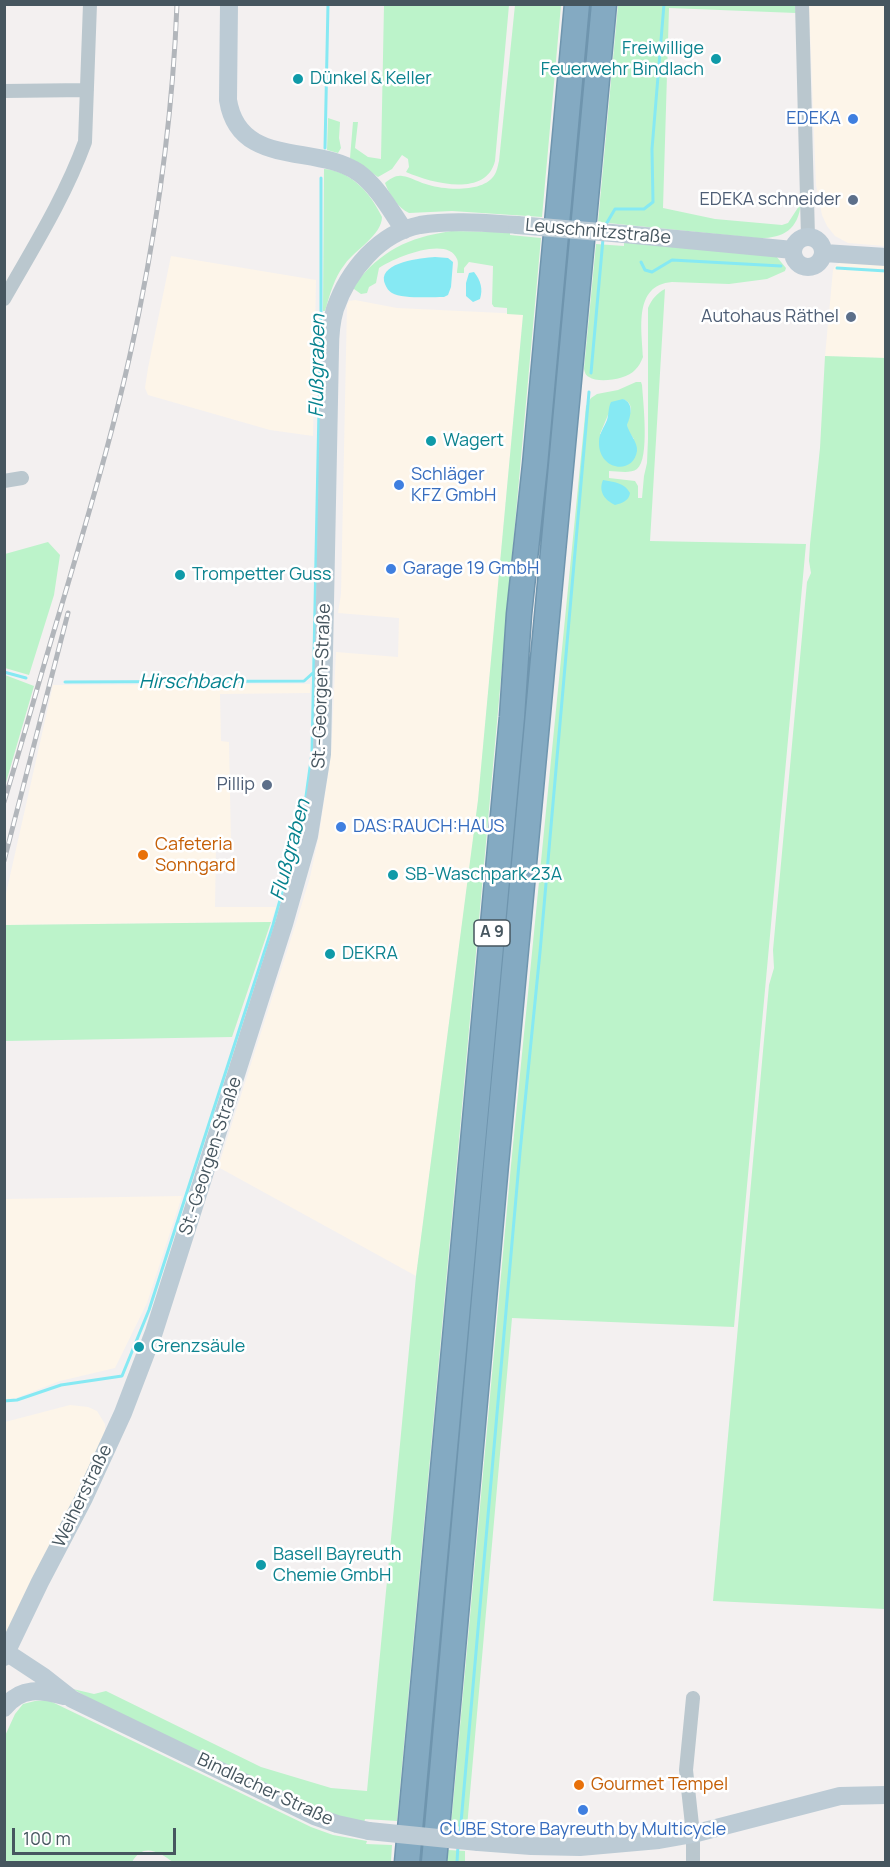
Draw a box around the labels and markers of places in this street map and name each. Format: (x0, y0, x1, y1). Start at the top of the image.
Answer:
place label: Freiwillige Feuerwehr Bindlach (541, 38, 704, 80)
marker: Freiwillige Feuerwehr Bindlach (709, 52, 723, 66)
place label: Dünkel & Keller (310, 68, 432, 90)
marker: Dünkel & Keller (291, 72, 305, 86)
place label: EDEKA (786, 108, 841, 130)
marker: EDEKA (846, 112, 860, 126)
place label: EDEKA schneider (700, 189, 841, 211)
marker: EDEKA schneider (846, 193, 860, 207)
place label: Autohaus Räthel (701, 306, 839, 328)
marker: Autohaus Räthel (844, 310, 858, 324)
place label: Wagert (443, 430, 504, 452)
marker: Wagert (424, 434, 438, 448)
place label: Schläger KFZ GmbH (411, 464, 496, 506)
marker: Schläger KFZ GmbH (392, 478, 406, 492)
place label: Garage 19 GmbH (403, 558, 539, 580)
marker: Garage 19 GmbH (384, 562, 398, 576)
place label: Trompetter Guss (192, 564, 331, 586)
marker: Trompetter Guss (173, 568, 187, 582)
place label: Pillip (217, 774, 255, 796)
marker: Pillip (260, 778, 274, 792)
place label: DAS:RAUCH:HAUS (353, 816, 504, 838)
marker: DAS:RAUCH:HAUS (334, 820, 348, 834)
place label: Cafeteria Sonngard (155, 834, 236, 876)
marker: Cafeteria Sonngard (136, 848, 150, 862)
place label: SB-Waschpark 23A (405, 864, 562, 886)
marker: SB-Waschpark 23A (386, 868, 400, 882)
place label: DEKRA (342, 943, 398, 965)
marker: DEKRA (323, 947, 337, 961)
place label: Grenzsäule (151, 1336, 245, 1358)
marker: Grenzsäule (132, 1340, 146, 1354)
place label: Basell Bayreuth Chemie GmbH (273, 1544, 401, 1586)
marker: Basell Bayreuth Chemie GmbH (254, 1558, 268, 1572)
place label: Gourmet Tempel (591, 1774, 728, 1796)
marker: Gourmet Tempel (572, 1778, 586, 1792)
marker: CUBE Store Bayreuth by Multicycle (576, 1803, 590, 1817)
place label: CUBE Store Bayreuth by Multicycle (440, 1819, 726, 1841)

